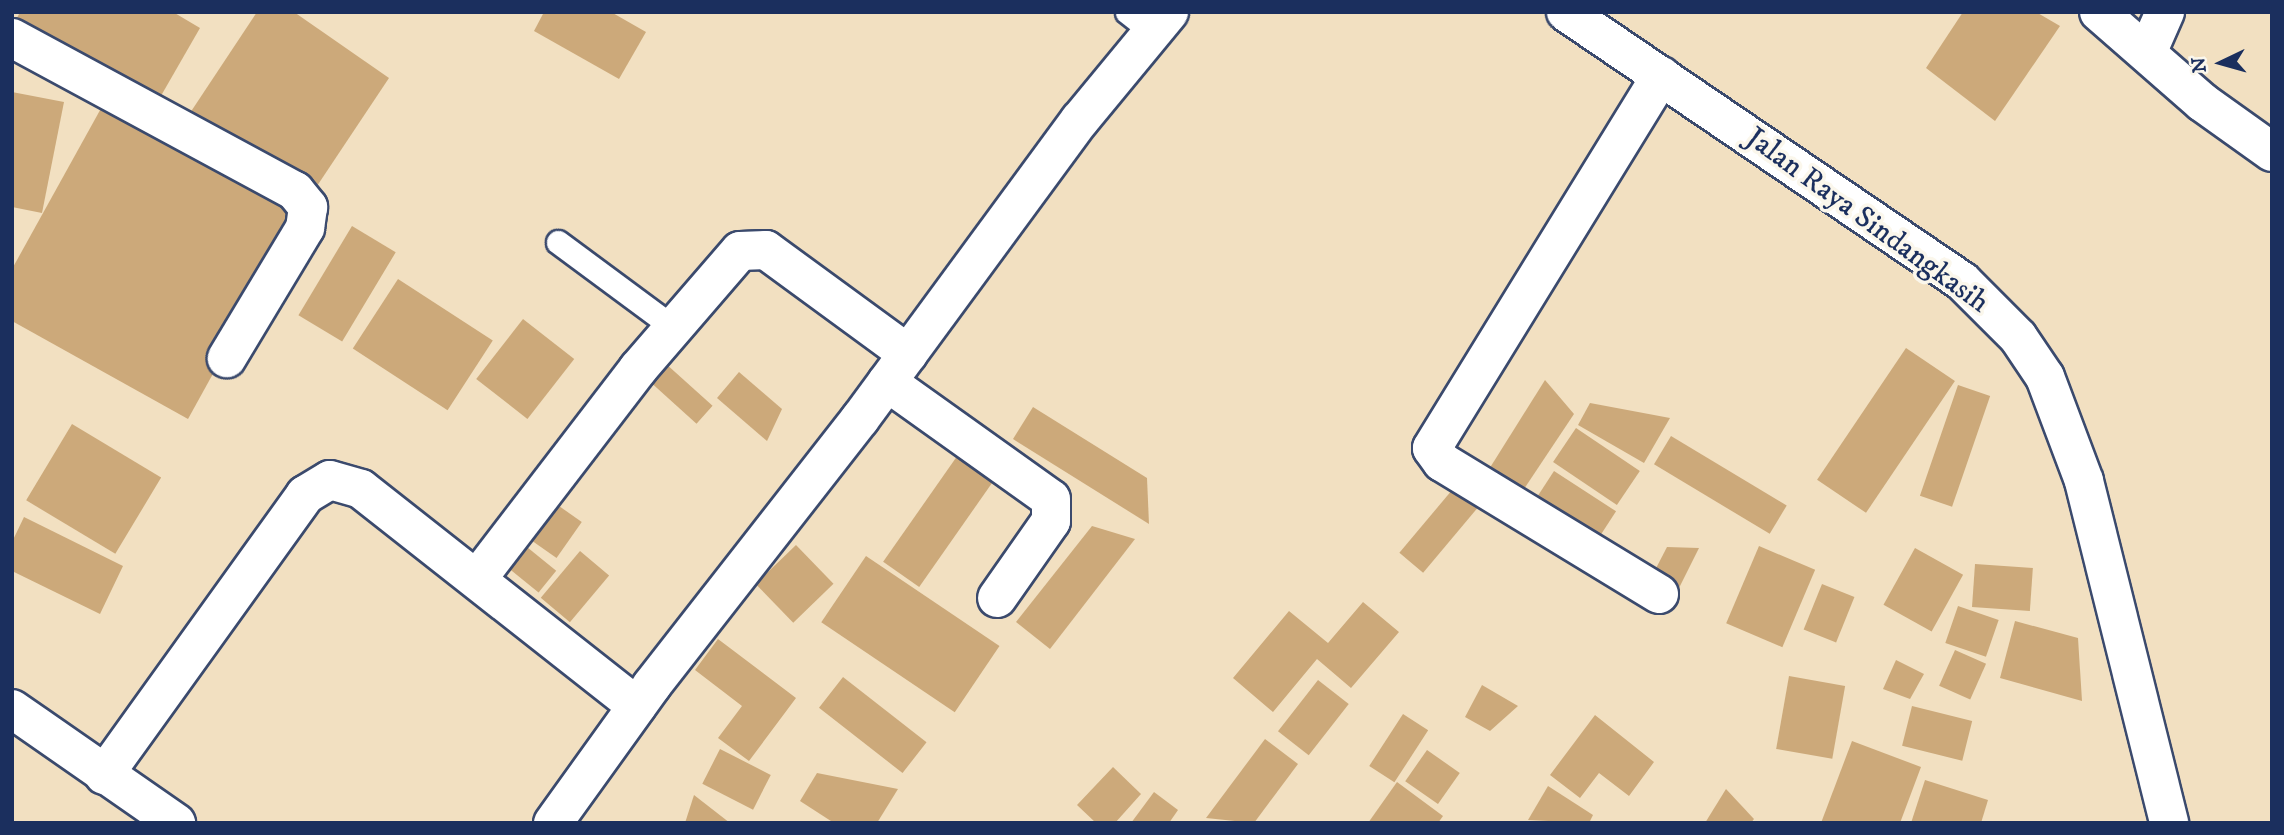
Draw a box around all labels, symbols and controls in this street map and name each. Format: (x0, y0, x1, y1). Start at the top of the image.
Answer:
north arrow (2186, 28, 2256, 98)
text: N (2187, 56, 2212, 74)
street label: Jalan Raya Sindangkasih (1738, 121, 1996, 321)

